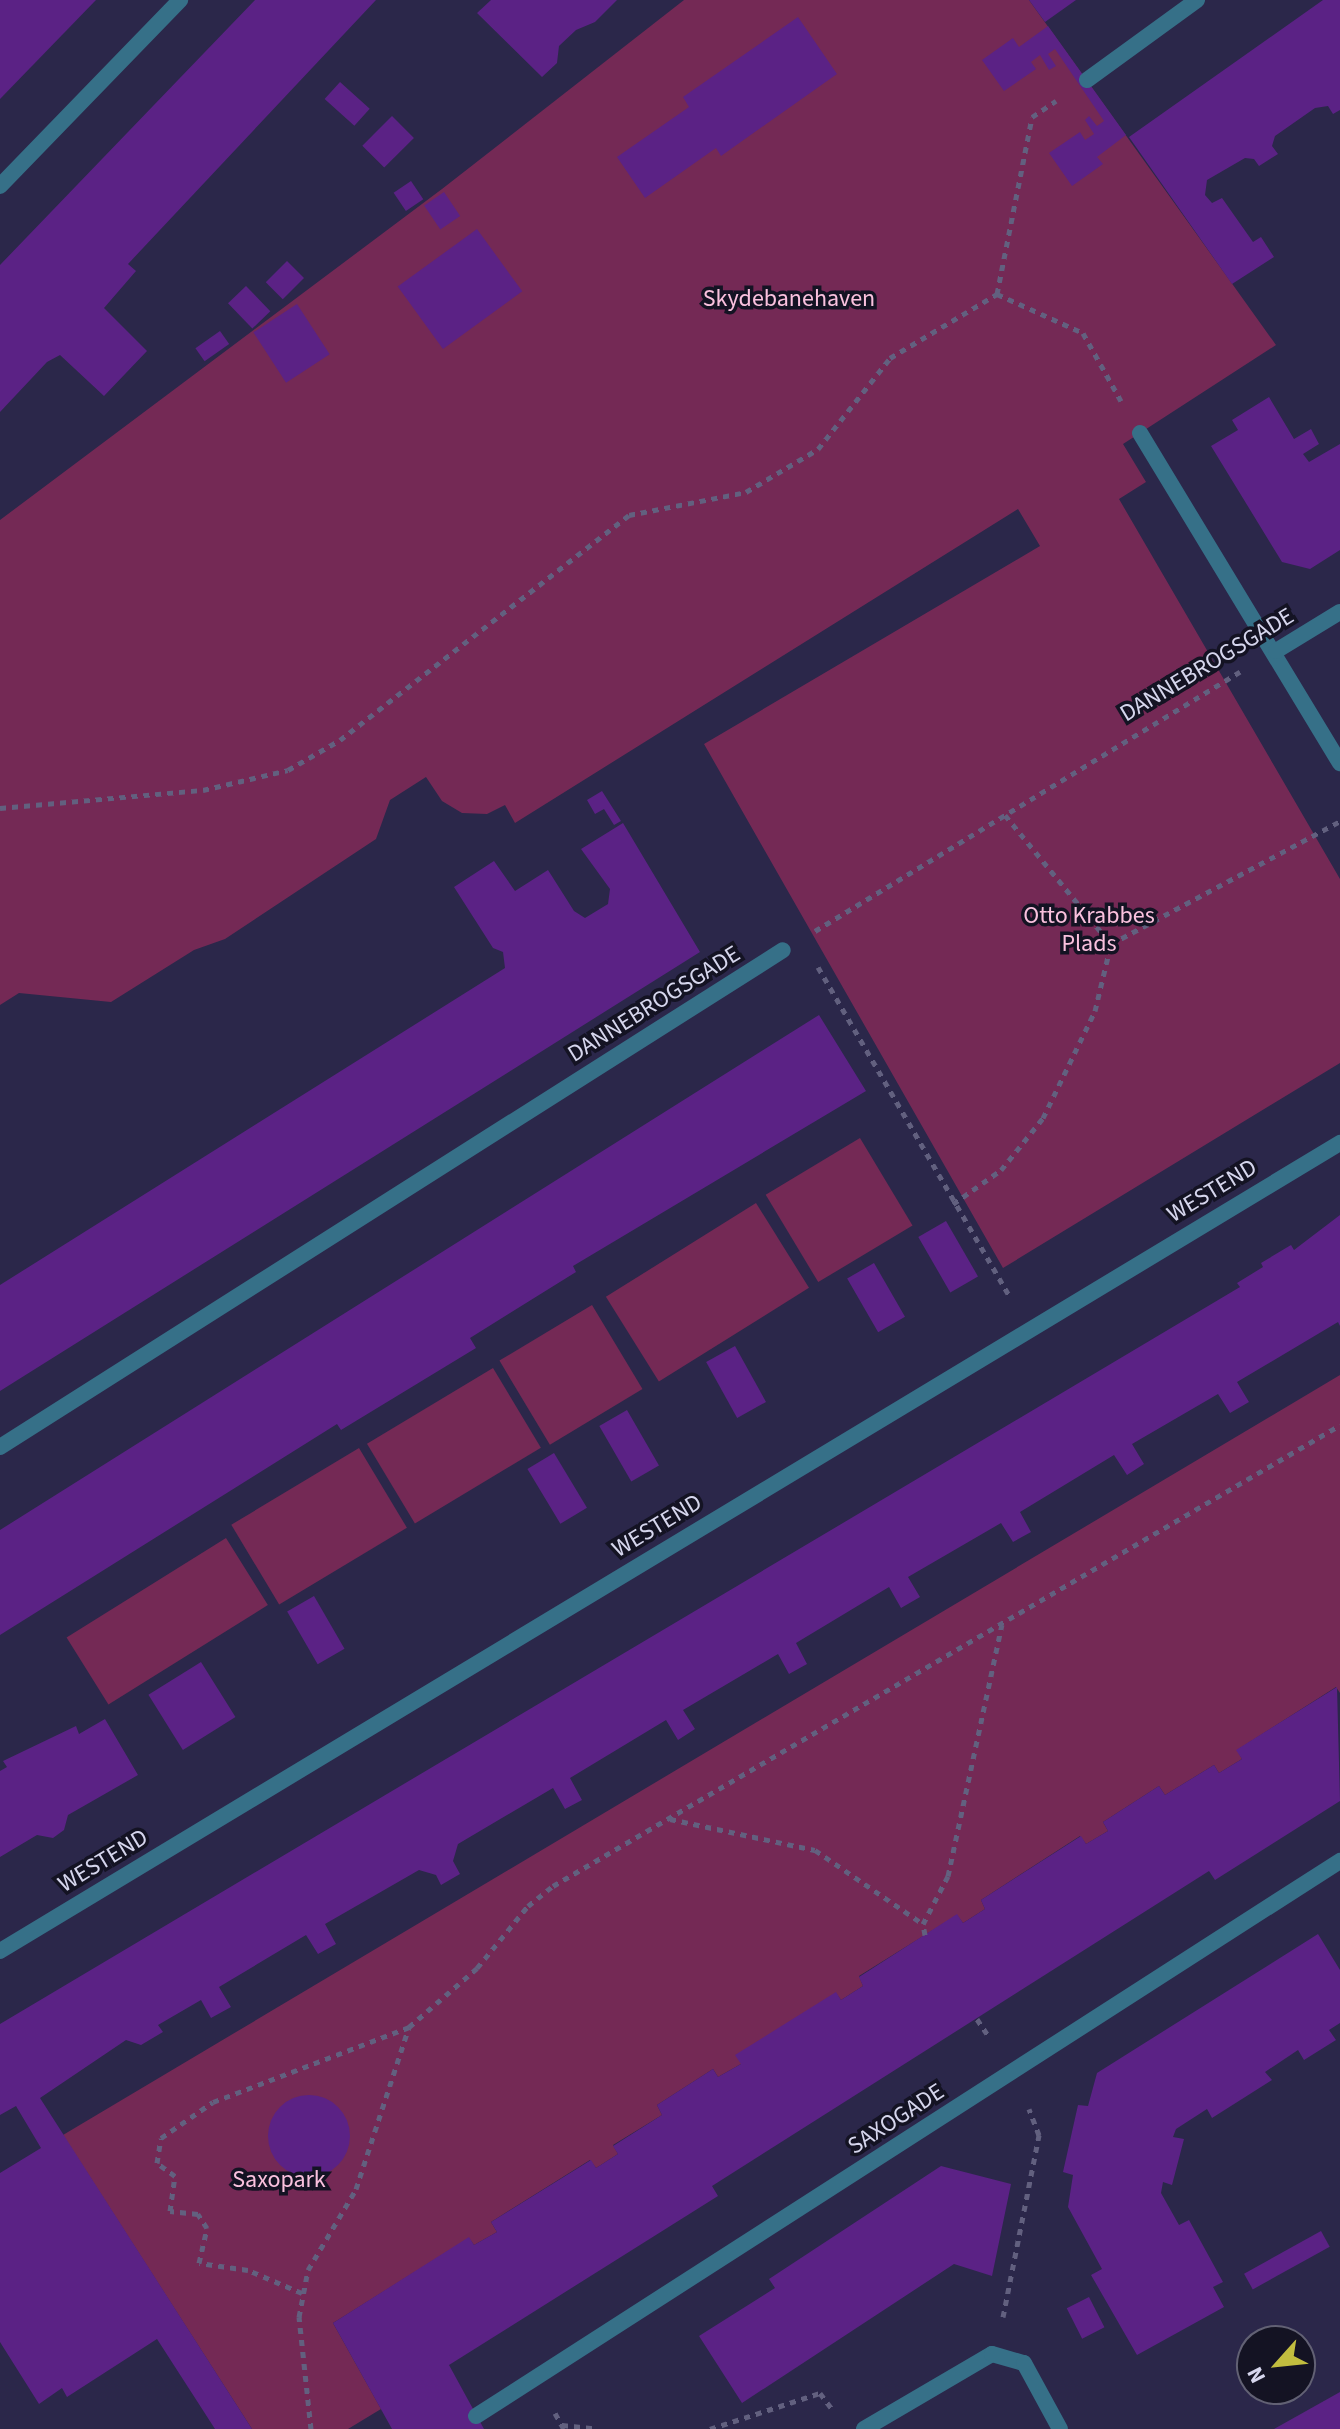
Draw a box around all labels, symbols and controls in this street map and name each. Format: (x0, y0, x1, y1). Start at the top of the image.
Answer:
park label: Skydebanehaven (703, 285, 875, 313)
street label: DANNEBROGSGADE (1115, 602, 1299, 728)
park label: Otto Krabbes Plads (1023, 902, 1155, 958)
street label: DANNEBROGSGADE (563, 939, 745, 1069)
street label: WESTEND (1162, 1153, 1262, 1229)
street label: WESTEND (607, 1488, 707, 1564)
street label: WESTEND (53, 1823, 153, 1899)
street label: SAXOGADE (842, 2077, 950, 2161)
park label: Saxopark (232, 2166, 326, 2194)
north arrow (1236, 2325, 1316, 2405)
text: N (1239, 2361, 1274, 2389)

